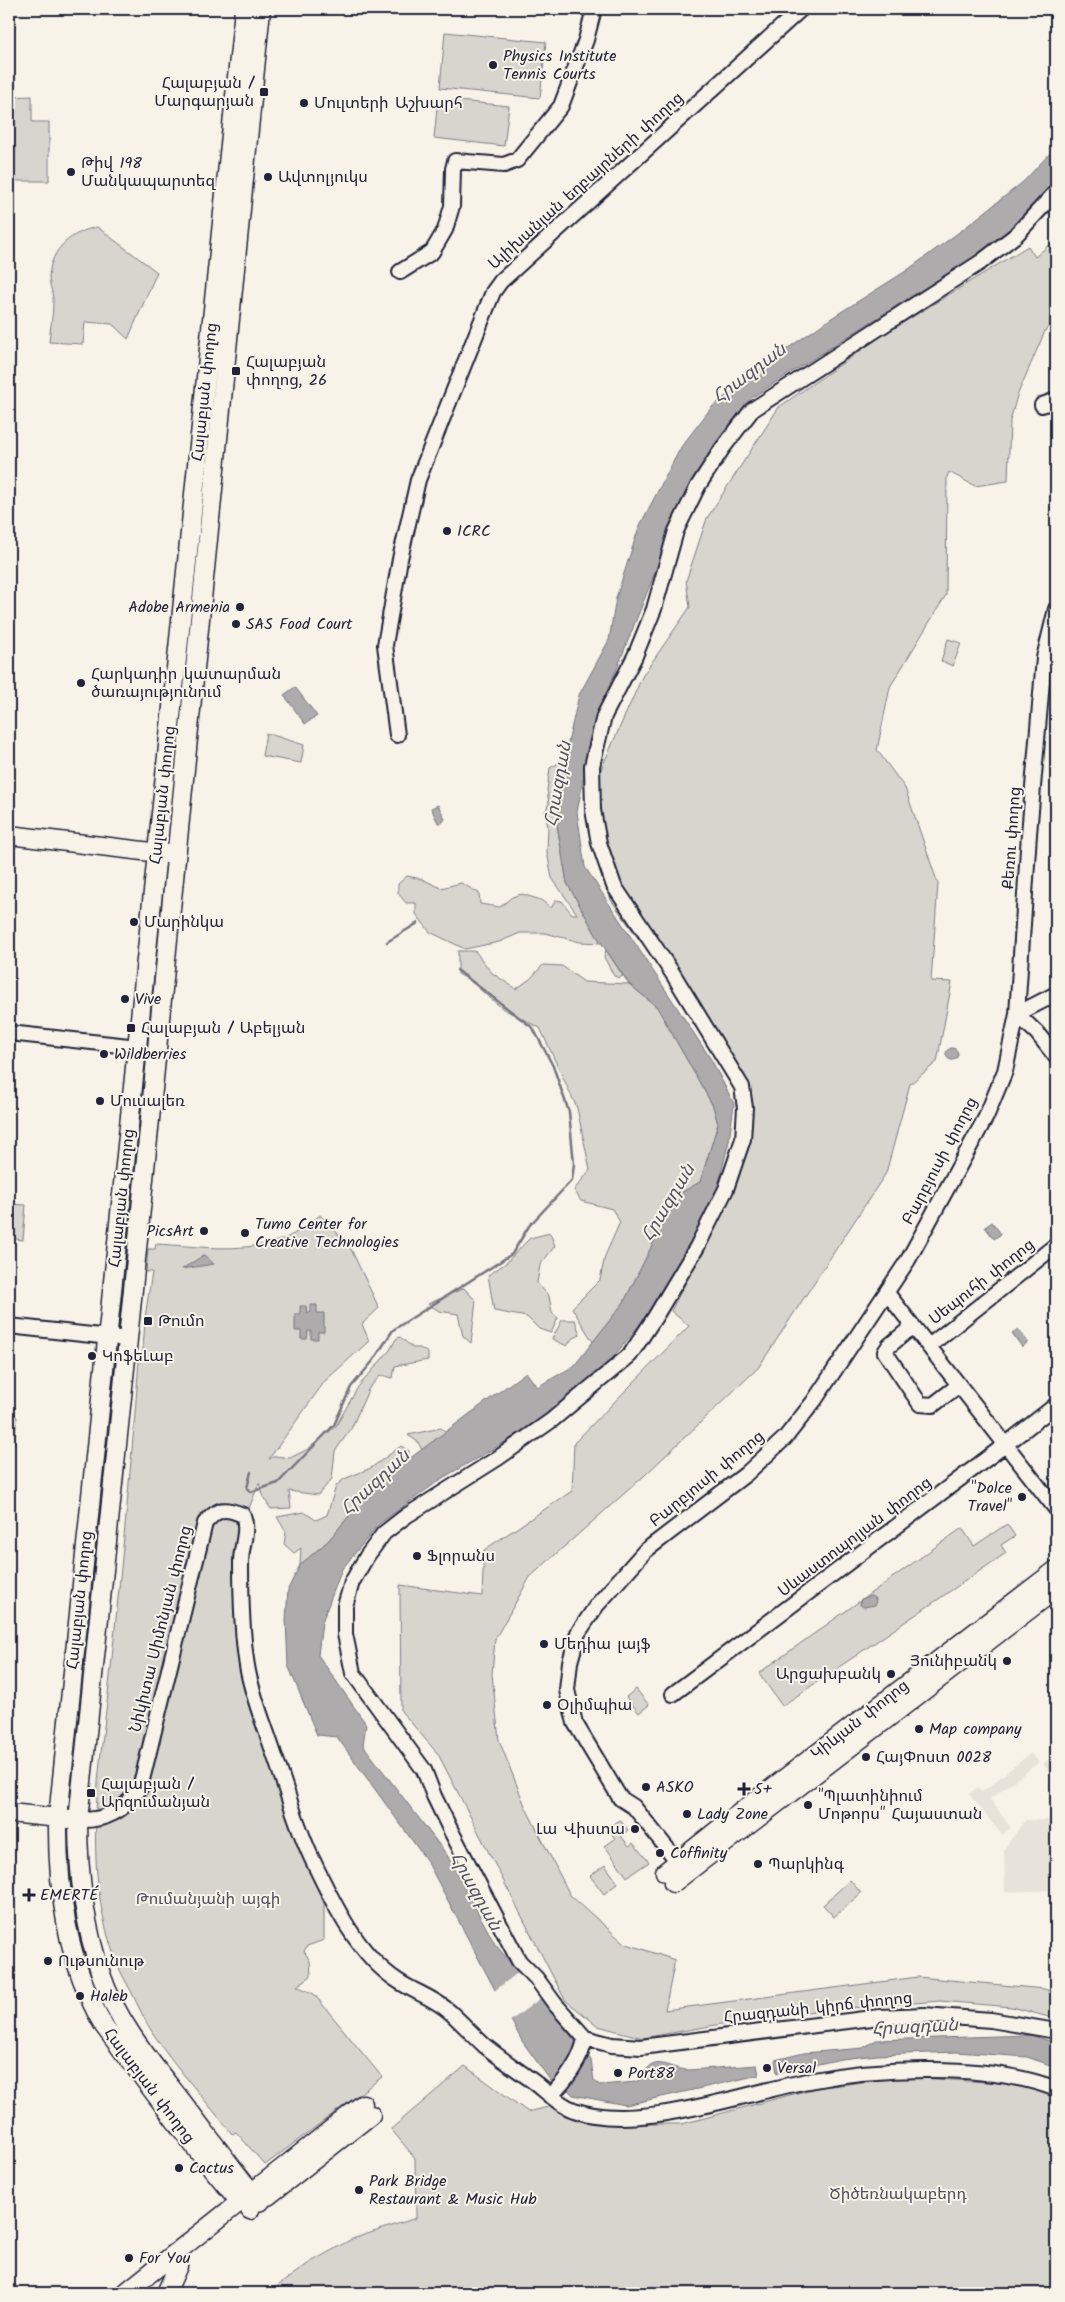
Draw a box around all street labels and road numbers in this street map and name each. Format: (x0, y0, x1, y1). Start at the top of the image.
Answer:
street label: Ալիխանյան եղբայրների փողոց (483, 86, 689, 276)
street label: Հալաբյան փողոց (185, 321, 225, 463)
street label: Հալաբյան փողոց (143, 724, 183, 866)
street label: Քեռու փողոց (996, 786, 1028, 890)
street label: Բարբյուսի փողոց (896, 1092, 984, 1230)
street label: Հալաբյան փողոց (102, 1127, 142, 1269)
street label: Սեպուհի փողոց (924, 1233, 1040, 1331)
street label: Բարբյուսի փողոց (644, 1425, 770, 1533)
street label: Սևաստոպոլյան փողոց (773, 1471, 937, 1603)
street label: Նիկիտա Սիմոնյան փողոց (123, 1523, 199, 1735)
street label: Հալաբյան փողոց (60, 1529, 100, 1671)
street label: Կիևյան փողոց (806, 1674, 914, 1766)
street label: Հրազդանի կիրճ փողոց (722, 1986, 914, 2030)
street label: Հալաբյան փողոց (97, 2023, 201, 2149)

